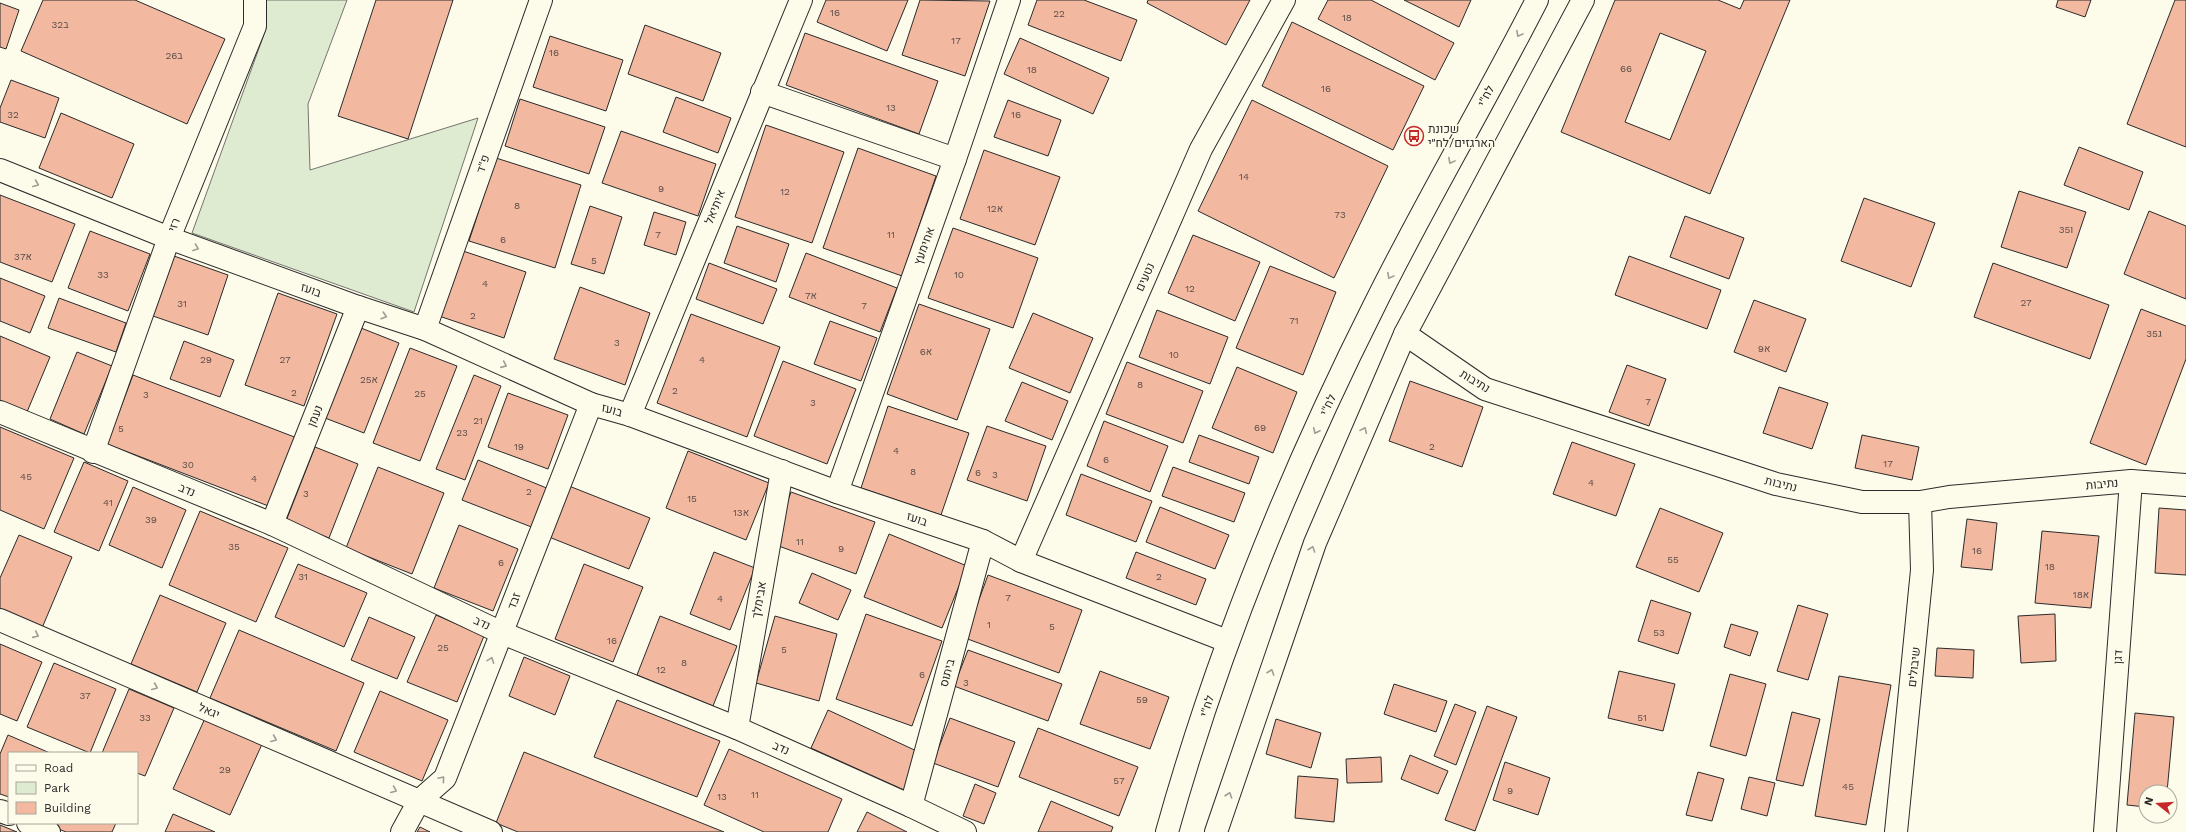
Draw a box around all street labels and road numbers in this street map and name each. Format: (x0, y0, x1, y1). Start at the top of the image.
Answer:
street label: לח"י (1475, 83, 1497, 109)
street label: פ"ד (473, 153, 493, 175)
street label: איתיאל (702, 187, 728, 226)
street label: רזי (165, 216, 183, 234)
street label: אחימעץ (911, 225, 937, 267)
street label: נטעים (1133, 260, 1157, 294)
street label: בועז (299, 280, 324, 300)
street label: נתיבות (1457, 367, 1493, 395)
street label: לח"י (1317, 392, 1339, 418)
street label: בועז (600, 400, 625, 420)
street label: נעמן (304, 403, 326, 429)
street label: נתיבות (1763, 473, 1799, 495)
street label: נתיבות (2085, 476, 2119, 492)
street label: נדב (177, 480, 197, 500)
street label: בועז (905, 509, 930, 529)
street label: אבימלך (749, 580, 769, 620)
street label: זבד (504, 591, 524, 611)
street label: נדב (471, 613, 493, 633)
street label: שיבולים (1905, 646, 1923, 688)
street label: דגן (2111, 649, 2125, 665)
street label: ביתוס (937, 657, 958, 689)
street label: לח"י (1197, 693, 1217, 719)
street label: יגאל (196, 700, 222, 722)
street label: נדב (770, 738, 792, 758)

